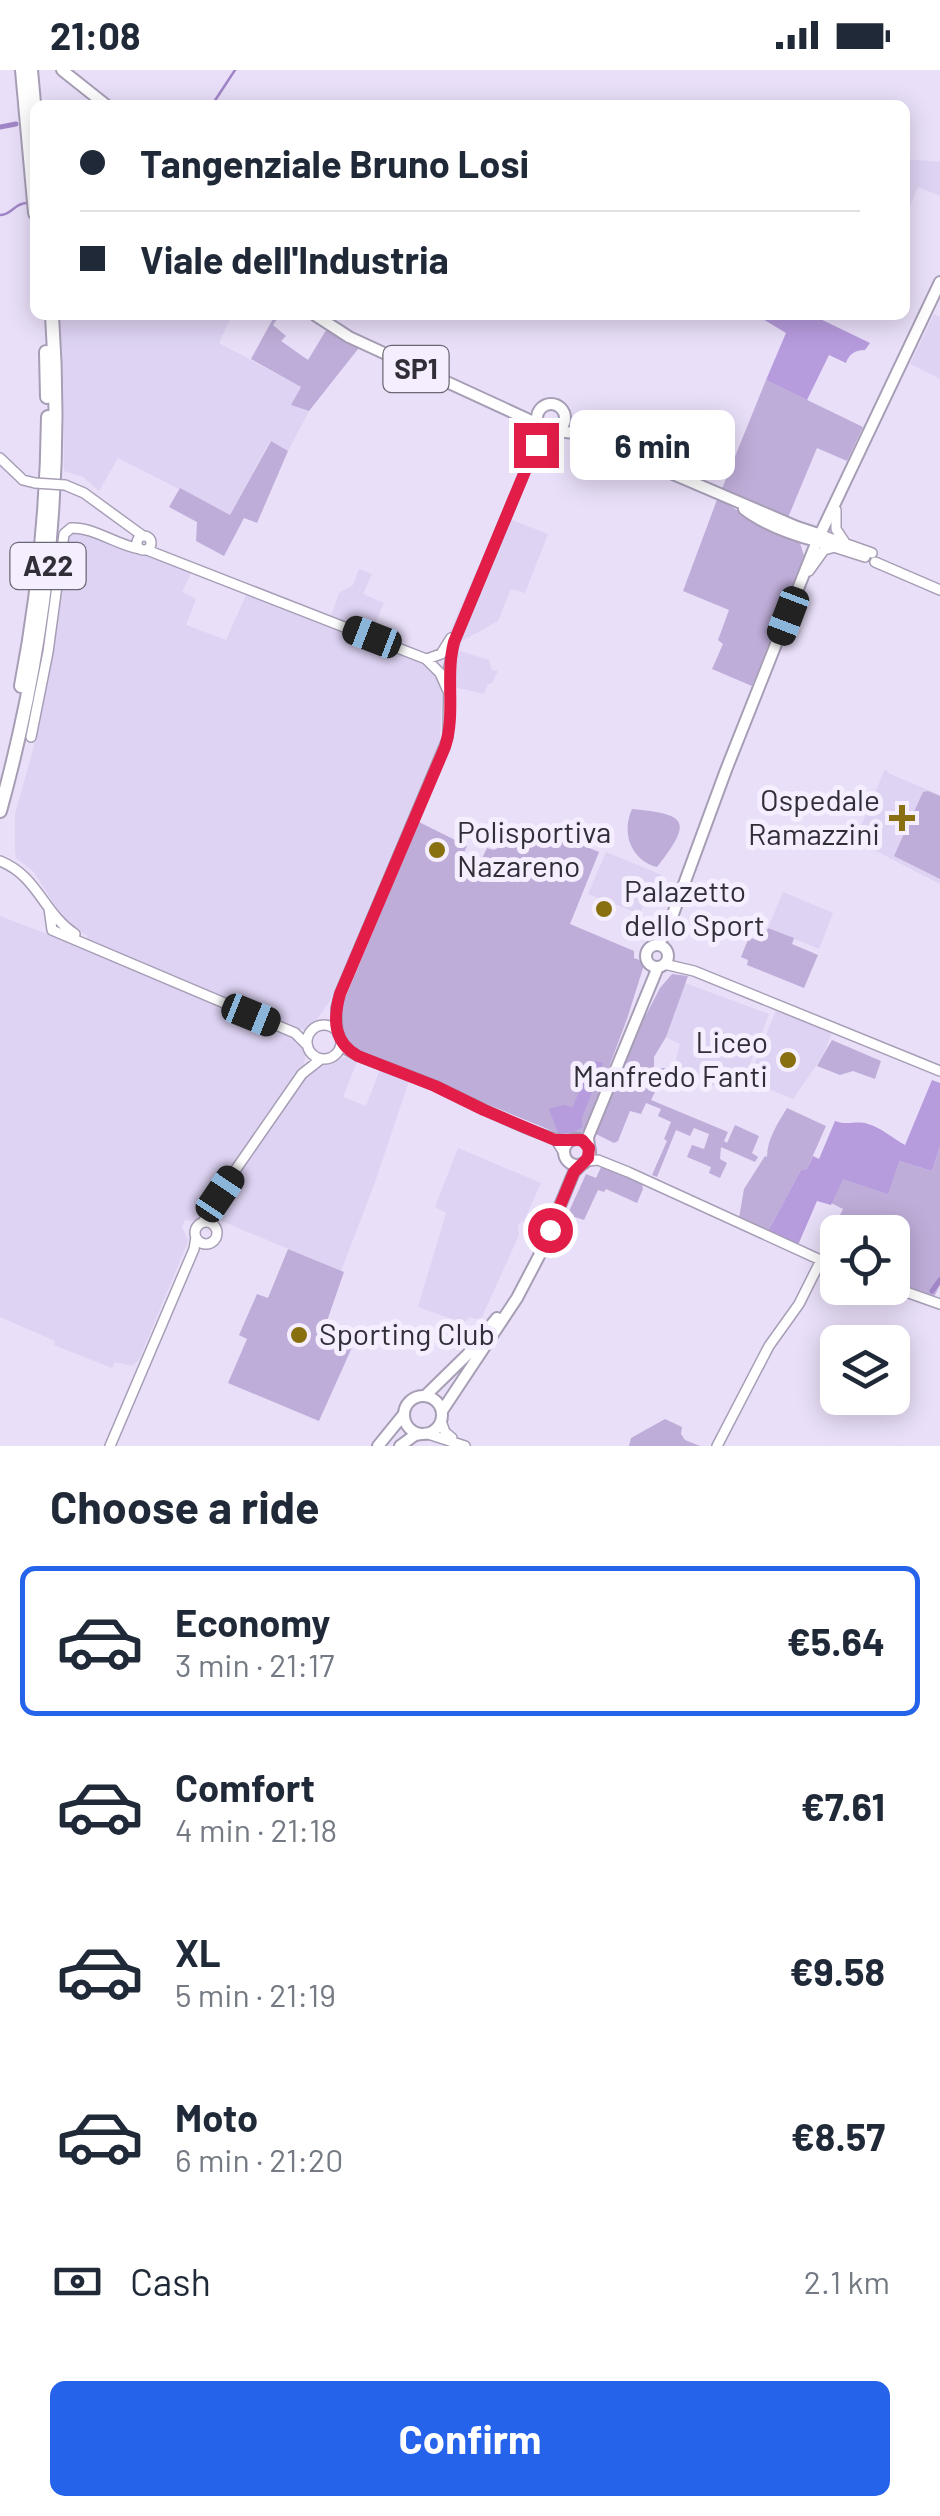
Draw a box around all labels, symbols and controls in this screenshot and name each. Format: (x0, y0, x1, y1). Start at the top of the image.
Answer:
text: 21:08 (50, 12, 141, 58)
text: Tangenziale Bruno Losi (140, 140, 529, 186)
text: Viale dell'Industria (140, 236, 449, 282)
road number: SP1 (384, 346, 448, 392)
callout: 6 min (571, 410, 736, 480)
route end (514, 423, 559, 468)
text: 6 min (615, 426, 690, 464)
road number: A22 (10, 543, 86, 589)
car (763, 583, 813, 649)
car (339, 612, 405, 662)
place label: Ospedale Ramazzini (748, 781, 880, 851)
marker: Ospedale Ramazzini (889, 805, 915, 831)
place label: Polisportiva Nazareno (457, 813, 611, 883)
marker: Polisportiva Nazareno (426, 839, 448, 861)
place label: Palazetto dello Sport (624, 872, 765, 942)
marker: Palazetto dello Sport (593, 898, 615, 920)
car (218, 990, 284, 1040)
place label: Liceo Manfredo Fanti (573, 1023, 768, 1093)
marker: Liceo Manfredo Fanti (777, 1049, 799, 1071)
car (191, 1161, 249, 1227)
route start (528, 1208, 573, 1253)
map controls (820, 1215, 910, 1415)
button: locate (820, 1215, 910, 1305)
place label: Sporting Club (319, 1315, 495, 1351)
marker: Sporting Club (288, 1324, 310, 1346)
button: layers (820, 1325, 910, 1415)
text: Choose a ride (50, 1479, 320, 1533)
icon: car (55, 1596, 145, 1686)
text: Economy (175, 1599, 330, 1645)
text: €5.64 (787, 1618, 885, 1664)
text: 3 min · 21:17 (175, 1645, 334, 1683)
icon: car (55, 1761, 145, 1851)
text: Comfort (175, 1764, 315, 1810)
text: €7.61 (801, 1783, 885, 1829)
text: 4 min · 21:18 (175, 1810, 337, 1848)
icon: car (55, 1926, 145, 2016)
text: XL (175, 1929, 221, 1975)
text: €9.58 (789, 1948, 885, 1994)
text: 5 min · 21:19 (175, 1975, 336, 2013)
icon: car (55, 2091, 145, 2181)
text: Moto (175, 2094, 258, 2140)
text: €8.57 (791, 2113, 885, 2159)
text: 6 min · 21:20 (175, 2140, 343, 2178)
icon: cash (50, 2254, 105, 2309)
text: Cash (130, 2258, 211, 2304)
text: 2.1 km (804, 2262, 890, 2300)
button: Confirm (50, 2381, 890, 2496)

